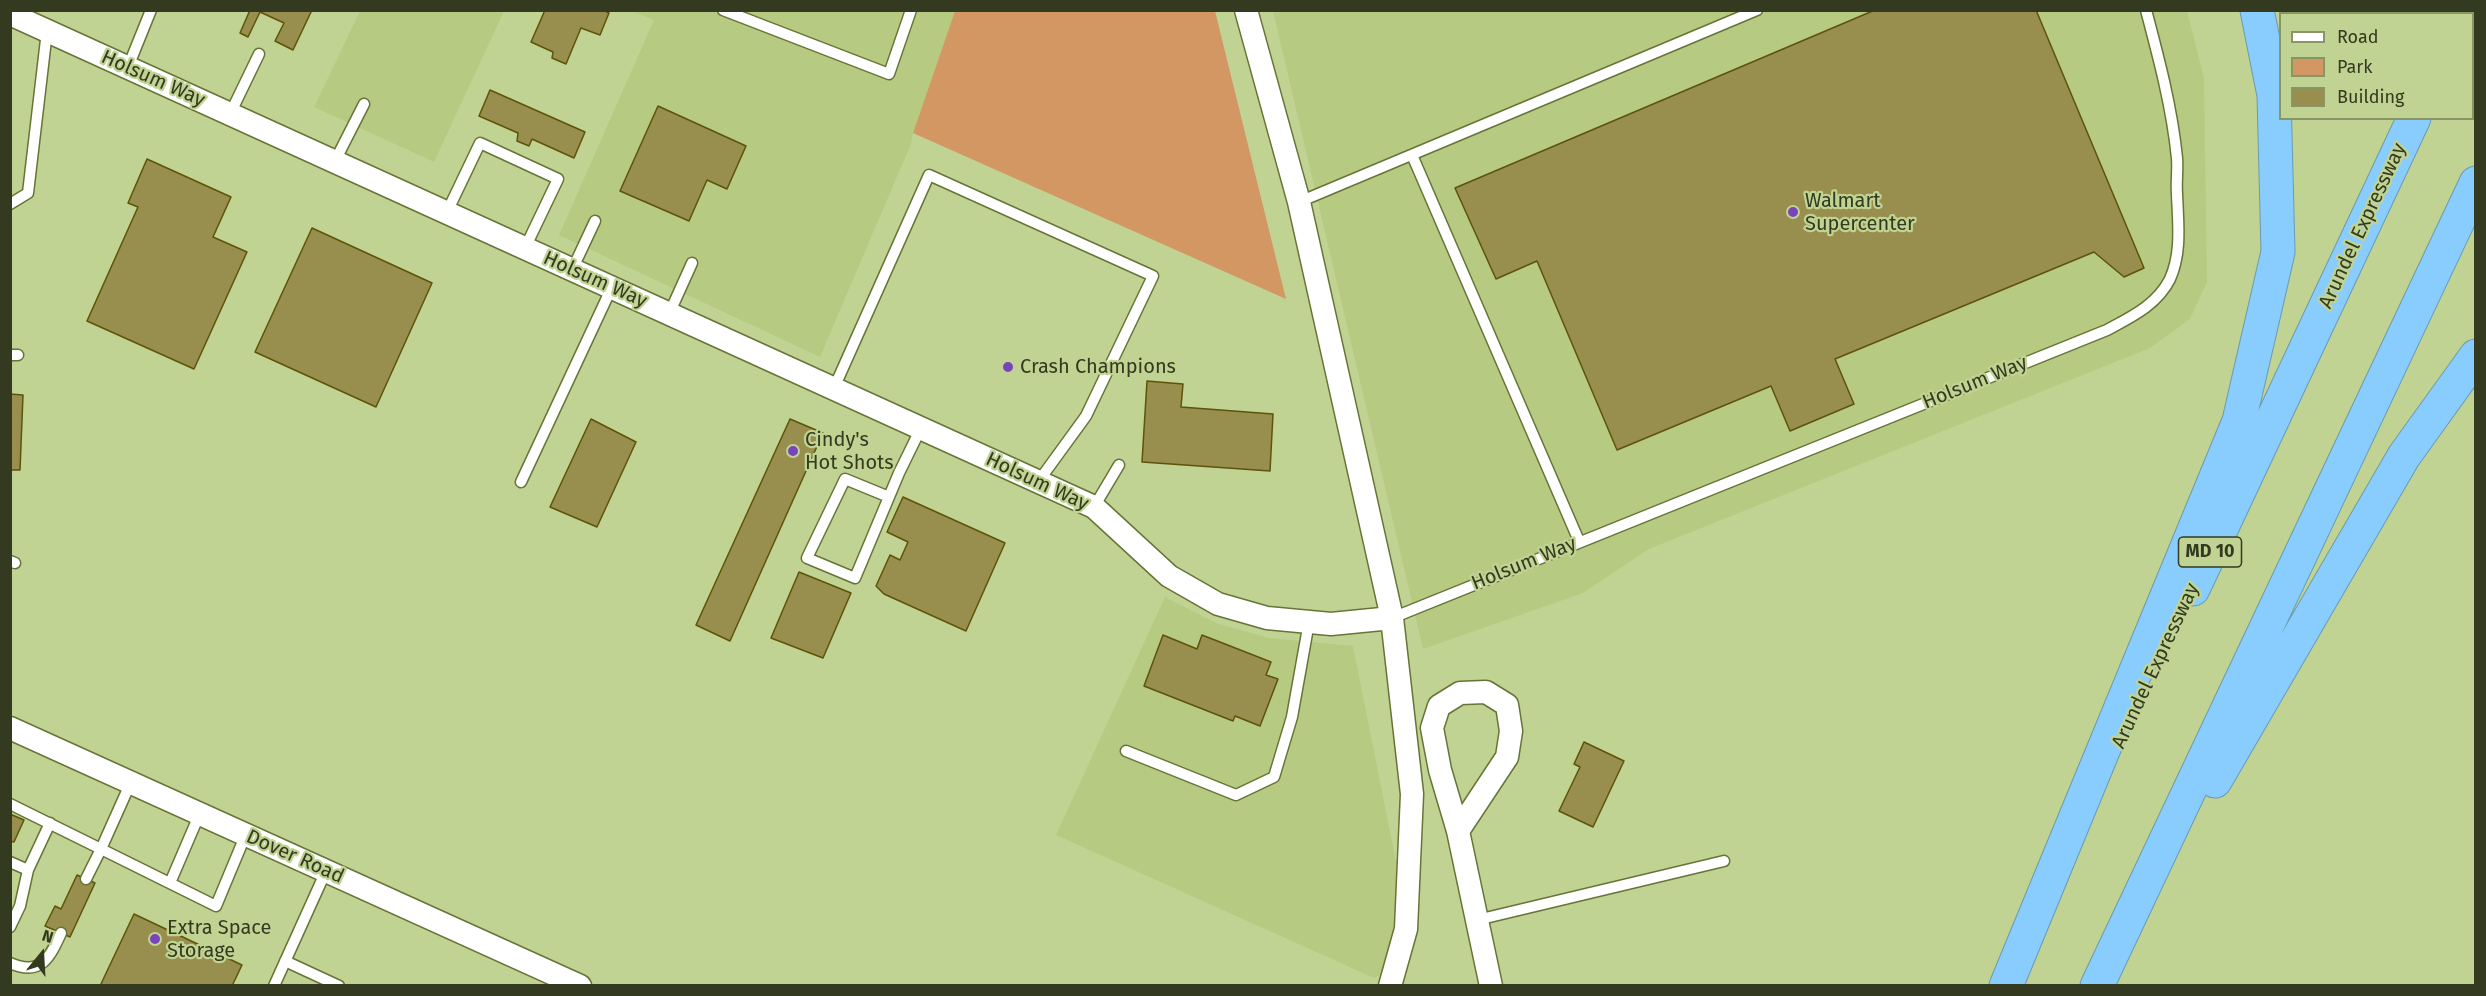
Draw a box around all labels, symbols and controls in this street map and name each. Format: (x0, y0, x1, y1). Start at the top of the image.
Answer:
legend (2279, 12, 2474, 120)
text: Road (2337, 26, 2379, 48)
street label: Holsum Way (97, 45, 209, 113)
text: Park (2337, 56, 2372, 78)
text: Building (2337, 86, 2404, 108)
street label: Arundel Expressway (2314, 139, 2412, 313)
place label: Walmart Supercenter (1805, 189, 1915, 236)
marker: Walmart Supercenter (1786, 205, 1800, 219)
street label: Holsum Way (539, 246, 651, 314)
street label: Holsum Way (1919, 351, 2031, 415)
place label: Crash Champions (1020, 355, 1176, 379)
marker: Crash Champions (1001, 360, 1015, 374)
place label: Cindy's Hot Shots (805, 428, 894, 475)
marker: Cindy's Hot Shots (786, 444, 800, 458)
street label: Holsum Way (982, 448, 1092, 516)
street label: Holsum Way (1468, 532, 1580, 596)
road number: MD 10 (2178, 537, 2242, 567)
street label: Arundel Expressway (2107, 579, 2205, 753)
street label: Dover Road (242, 825, 348, 889)
place label: Extra Space Storage (167, 916, 271, 963)
north arrow (12, 924, 72, 984)
text: N (40, 926, 56, 947)
marker: Extra Space Storage (148, 932, 162, 946)

